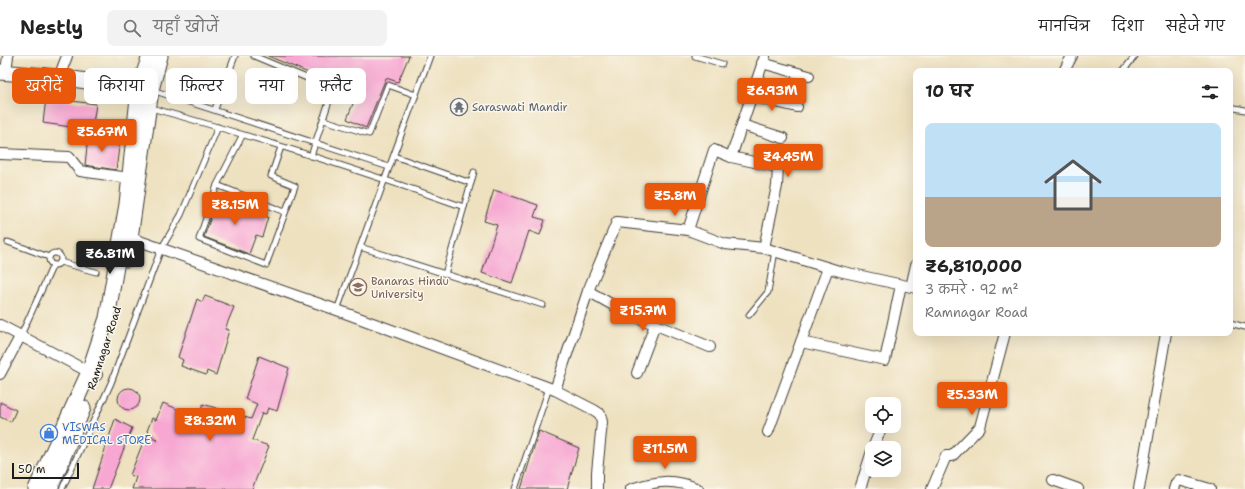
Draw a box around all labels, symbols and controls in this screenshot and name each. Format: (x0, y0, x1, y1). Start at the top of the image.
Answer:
search box (107, 10, 387, 46)
text: Nestly (20, 15, 83, 40)
icon: search (121, 17, 143, 39)
text: यहाँ खोजें (153, 17, 219, 37)
text: मानचित्र (1039, 17, 1090, 35)
text: दिशा (1112, 17, 1144, 35)
text: सहेजे गए (1166, 17, 1225, 35)
chip: खरीदें (12, 68, 76, 104)
chip: किराया (84, 68, 158, 104)
chip: फ़िल्टर (166, 68, 237, 104)
chip: नया (245, 68, 298, 104)
chip: फ़्लैट (306, 68, 366, 104)
pin: ₹6.93M (739, 78, 805, 112)
text: 10 घर (925, 80, 973, 102)
icon: filters (1199, 81, 1221, 103)
text: ₹6.93M (746, 82, 798, 99)
temple icon: Saraswati Mandir (449, 97, 469, 117)
place label: Saraswati Mandir (472, 100, 568, 115)
pin: ₹5.67M (69, 119, 135, 153)
text: ₹5.67M (77, 123, 127, 140)
pin: ₹4.45M (755, 144, 821, 178)
text: ₹4.45M (763, 148, 813, 165)
icon: home (1037, 149, 1109, 221)
pin: ₹5.8M (647, 183, 703, 217)
text: ₹5.8M (654, 187, 696, 204)
pin: ₹8.15M (202, 192, 268, 226)
text: ₹8.15M (211, 196, 259, 213)
pin: ₹6.81M (77, 241, 143, 275)
text: ₹6.81M (85, 245, 135, 262)
text: ₹6,810,000 (925, 255, 1022, 277)
place label: Banaras Hindu University (371, 274, 449, 302)
school or university icon: Banaras Hindu University (348, 277, 368, 297)
text: 3 कमरे · 92 m² (925, 281, 1019, 298)
pin: ₹15.7M (610, 298, 676, 332)
text: ₹15.7M (619, 302, 667, 319)
street label: Ramnagar Road (84, 304, 125, 392)
text: Ramnagar Road (925, 304, 1028, 321)
pin: ₹5.33M (939, 382, 1005, 416)
text: ₹5.33M (946, 386, 998, 403)
map controls (865, 397, 901, 477)
button: locate (865, 397, 901, 433)
pin: ₹8.32M (177, 408, 243, 442)
text: ₹8.32M (184, 412, 236, 429)
place label: VISWAS MEDICAL STORE (62, 420, 151, 448)
shop icon: VISWAS MEDICAL STORE (39, 423, 59, 443)
pin: ₹11.5M (632, 436, 698, 470)
text: ₹11.5M (642, 440, 688, 457)
button: layers (865, 441, 901, 477)
scale bar (12, 461, 79, 480)
text: 50 m (18, 462, 46, 477)

